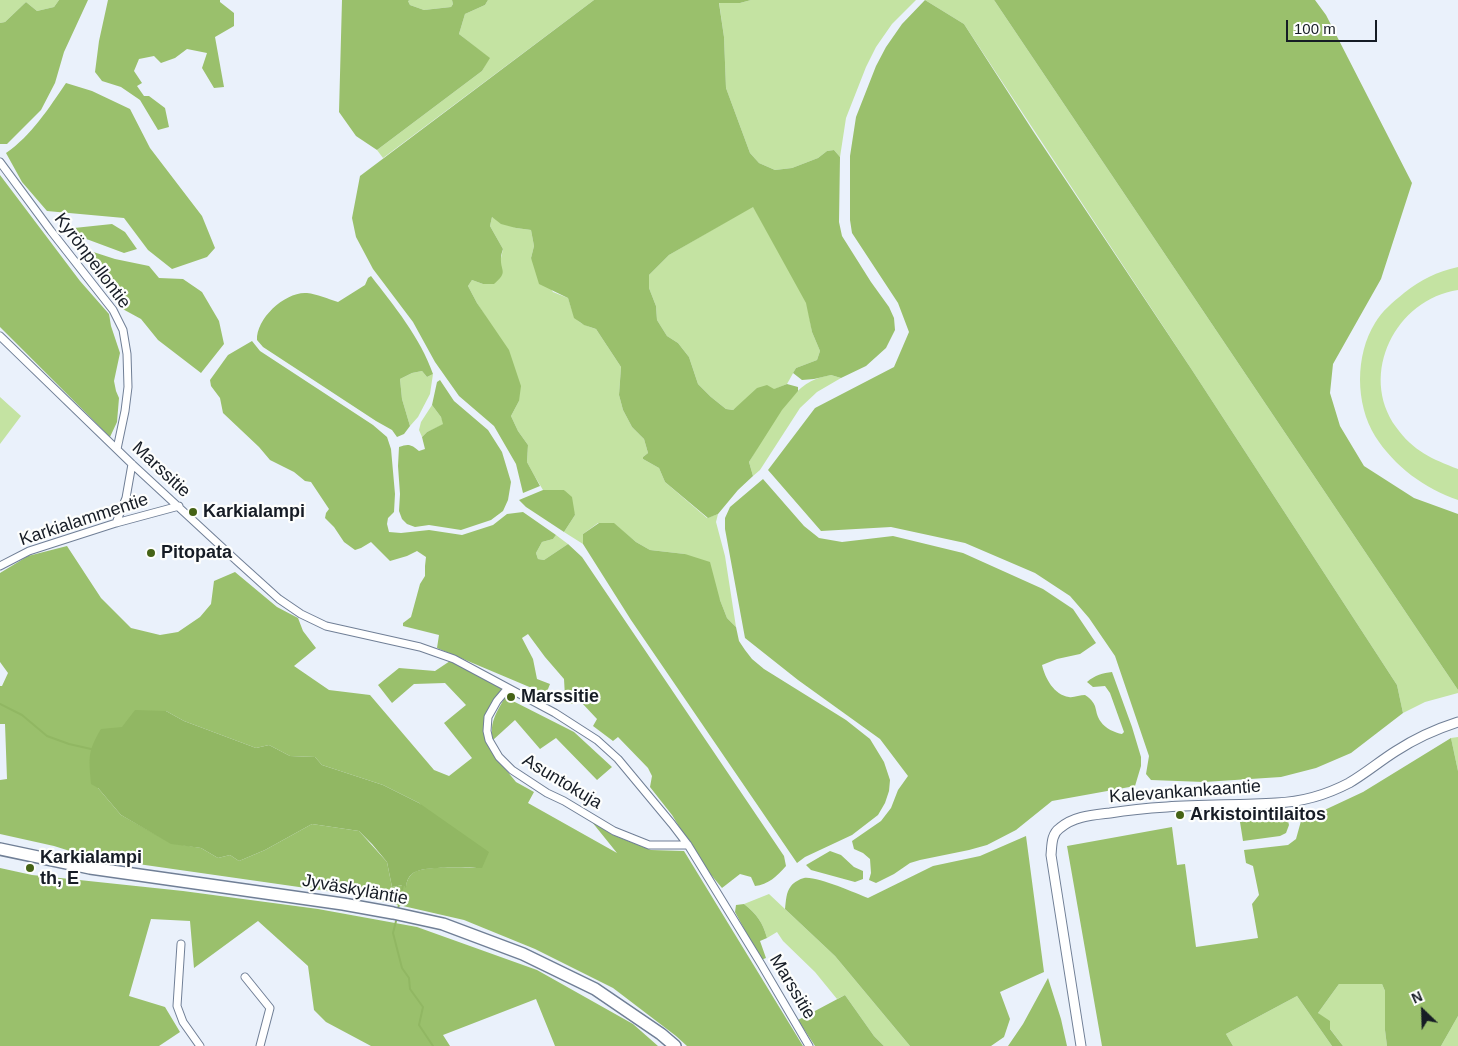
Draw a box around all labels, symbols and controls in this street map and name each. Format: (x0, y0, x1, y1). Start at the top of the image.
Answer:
scale bar (1288, 10, 1379, 42)
text: 100 m (1294, 20, 1336, 37)
street label: Kyrönpellontie (49, 209, 135, 313)
street label: Marssitie (127, 438, 195, 502)
street label: Karkialammentie (17, 489, 151, 551)
place label: Karkialampi (203, 501, 305, 523)
marker: Karkialampi (187, 506, 199, 518)
place label: Pitopata (161, 542, 232, 564)
marker: Pitopata (145, 547, 157, 559)
place label: Marssitie (521, 686, 599, 708)
marker: Marssitie (505, 691, 517, 703)
street label: Asuntokuja (518, 750, 606, 814)
street label: Kalevankankaantie (1108, 776, 1262, 808)
place label: Arkistointilaitos (1190, 804, 1326, 826)
marker: Arkistointilaitos (1174, 809, 1186, 821)
place label: Karkialampi th, E (40, 847, 142, 890)
marker: Karkialampi th, E (24, 862, 36, 874)
street label: Jyväskyläntie (300, 870, 410, 910)
street label: Marssitie (764, 951, 820, 1023)
north arrow (1398, 986, 1448, 1036)
text: N (1409, 988, 1425, 1007)

